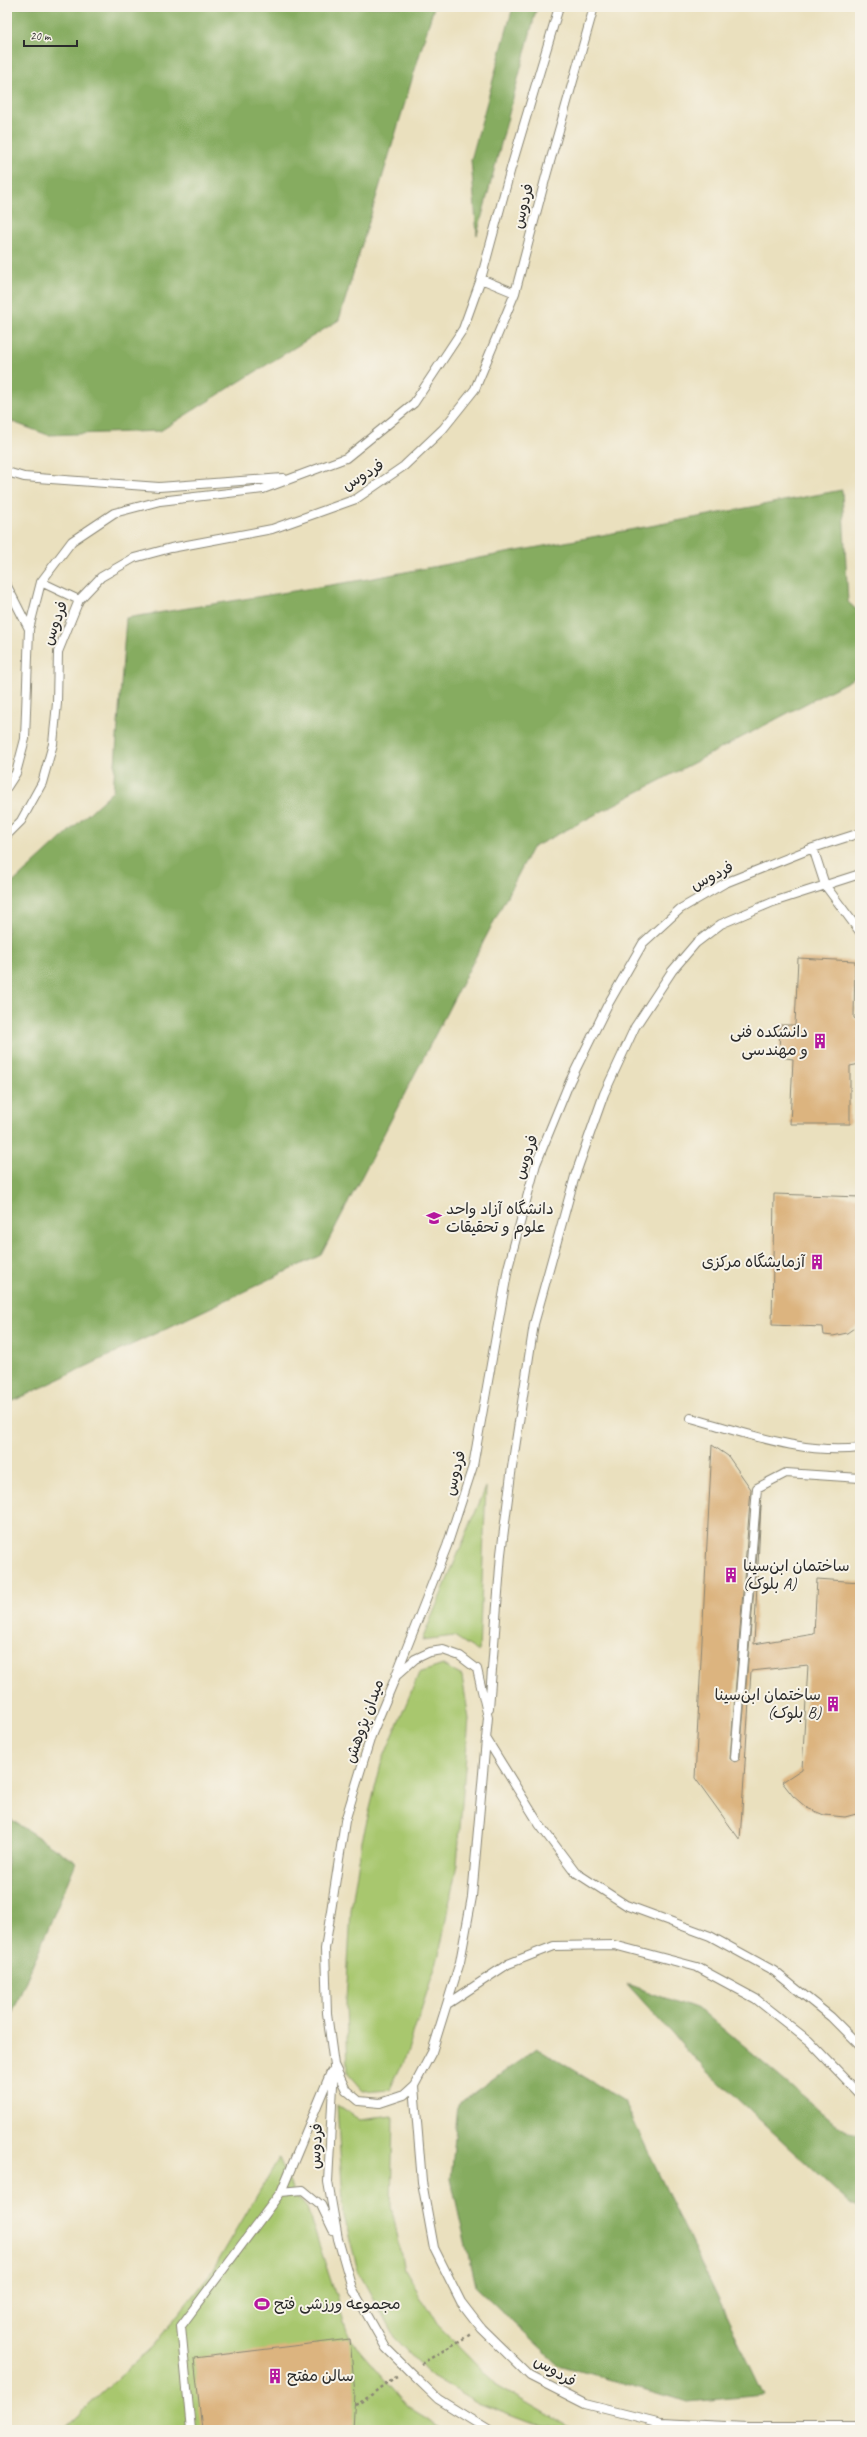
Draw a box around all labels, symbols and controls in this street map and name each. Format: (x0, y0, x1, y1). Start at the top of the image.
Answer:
scale bar (24, 22, 77, 48)
text: 20 m (30, 28, 52, 44)
street label: فردوس (507, 181, 539, 231)
street label: فردوس (338, 455, 388, 495)
street label: فردوس (37, 598, 73, 648)
street label: فردوس (687, 857, 737, 895)
place label: دانشکده فنی و مهندسی (730, 1022, 808, 1060)
building icon: دانشکده فنی و مهندسی (811, 1032, 829, 1050)
street label: فردوس (509, 1132, 543, 1182)
place label: دانشگاه آزاد واحد علوم و تحقیقات (446, 1199, 554, 1239)
school or university icon: دانشگاه آزاد واحد علوم و تحقیقات (425, 1209, 443, 1227)
place label: آزمایشگاه مرکزی (702, 1252, 806, 1272)
building icon: آزمایشگاه مرکزی (808, 1253, 826, 1271)
street label: فردوس (439, 1448, 471, 1498)
place label: ساختمان ابن‌سینا (بلوک A) (743, 1556, 850, 1594)
building icon: ساختمان ابن‌سینا (بلوک A) (722, 1566, 740, 1584)
street label: میدان پژوهش (340, 1676, 388, 1766)
place label: ساختمان ابن‌سینا (بلوک B) (714, 1685, 822, 1723)
building icon: ساختمان ابن‌سینا (بلوک B) (824, 1695, 842, 1713)
street label: فردوس (305, 2123, 327, 2169)
place label: مجموعه ورزشی فتح (274, 2294, 401, 2314)
sports icon: مجموعه ورزشی فتح (253, 2295, 271, 2313)
street label: فردوس (530, 2351, 580, 2391)
place label: سالن مفتح (287, 2366, 354, 2386)
building icon: سالن مفتح (266, 2367, 284, 2385)

